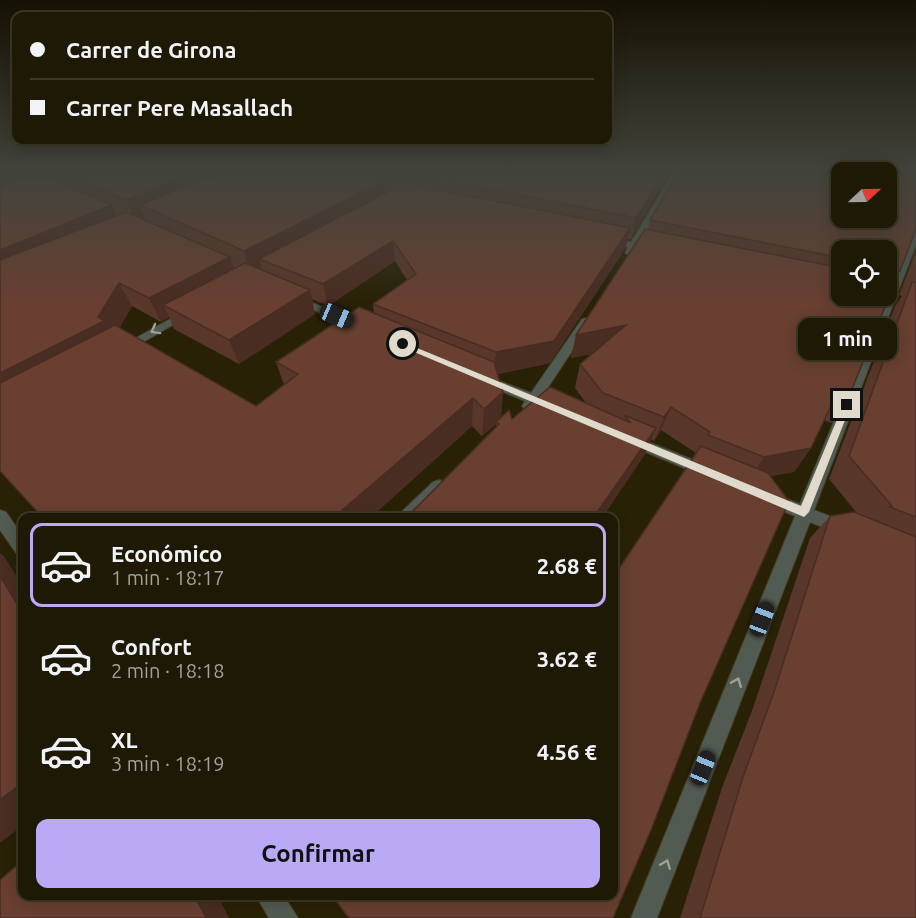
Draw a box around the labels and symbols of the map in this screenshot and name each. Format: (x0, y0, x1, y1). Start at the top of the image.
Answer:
north arrow (831, 162, 897, 228)
car (317, 301, 357, 331)
callout: 1 min (798, 318, 896, 360)
one-way arrow (151, 323, 161, 335)
route start (389, 330, 416, 357)
route end (833, 391, 860, 418)
car (747, 599, 777, 639)
one-way arrow (730, 677, 742, 688)
car (688, 748, 718, 788)
one-way arrow (658, 859, 671, 869)

